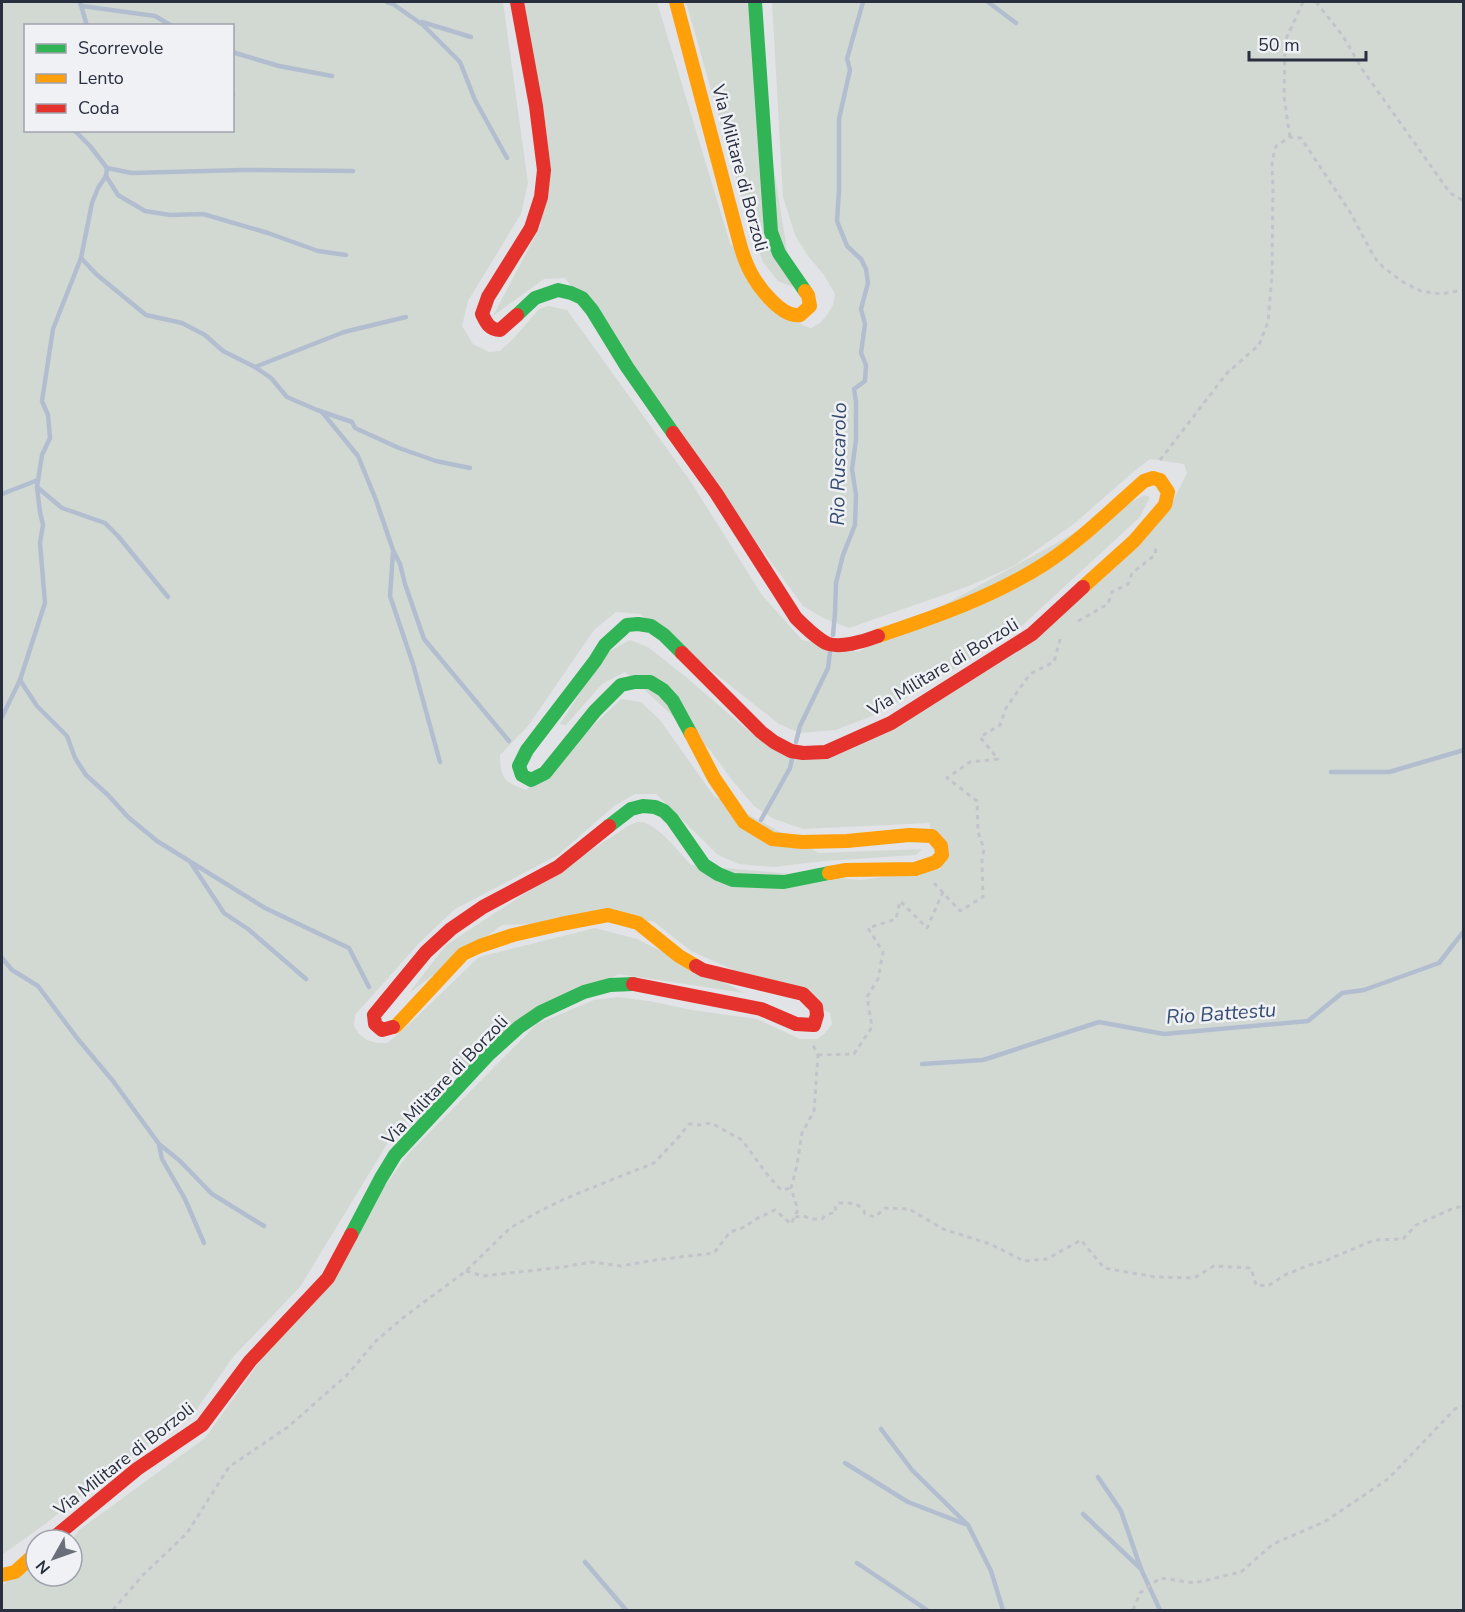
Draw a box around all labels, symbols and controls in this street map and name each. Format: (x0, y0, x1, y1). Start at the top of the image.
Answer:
legend (24, 24, 234, 132)
scale bar (1249, 24, 1366, 62)
text: 50 m (1258, 33, 1300, 57)
text: Scorrevole (78, 36, 163, 60)
text: Lento (78, 66, 124, 90)
street label: Via Militare di Borzoli (706, 81, 774, 254)
text: Coda (78, 96, 120, 120)
water label: Rio Ruscarolo (824, 402, 853, 526)
street label: Via Militare di Borzoli (862, 612, 1023, 722)
water label: Rio Battestu (1165, 996, 1277, 1031)
street label: Via Militare di Borzoli (376, 1010, 513, 1151)
street label: Via Militare di Borzoli (48, 1397, 199, 1522)
north arrow (24, 1528, 84, 1588)
text: N (31, 1555, 56, 1579)

